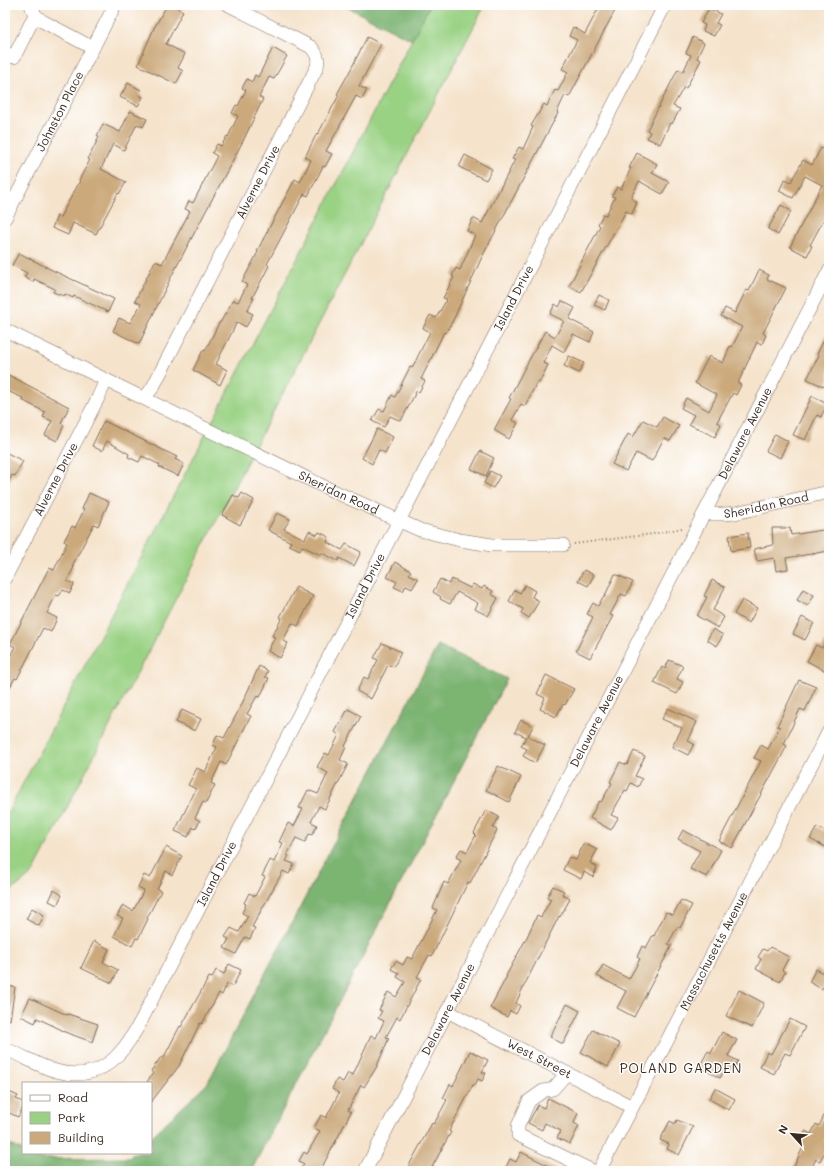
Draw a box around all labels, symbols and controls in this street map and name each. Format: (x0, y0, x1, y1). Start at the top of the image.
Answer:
street label: Johnston Place (32, 68, 87, 154)
street label: Alverne Drive (232, 142, 283, 221)
street label: Island Drive (490, 262, 537, 333)
street label: Delaware Avenue (714, 384, 775, 482)
street label: Alverne Drive (29, 439, 81, 519)
street label: Sheridan Road (296, 466, 382, 517)
street label: Sheridan Road (723, 488, 810, 521)
street label: Island Drive (341, 550, 388, 621)
street label: Delaware Avenue (566, 672, 626, 770)
street label: Island Drive (193, 838, 239, 909)
street label: Massachusetts Avenue (675, 889, 751, 1013)
street label: Delaware Avenue (417, 960, 478, 1058)
street label: West Street (504, 1035, 575, 1082)
district label: POLAND GARDEN (620, 1059, 742, 1076)
legend (22, 1082, 152, 1154)
text: Road (58, 1089, 88, 1105)
text: Park (58, 1109, 85, 1125)
north arrow (772, 1114, 812, 1154)
text: N (774, 1122, 791, 1136)
text: Building (58, 1129, 104, 1145)

